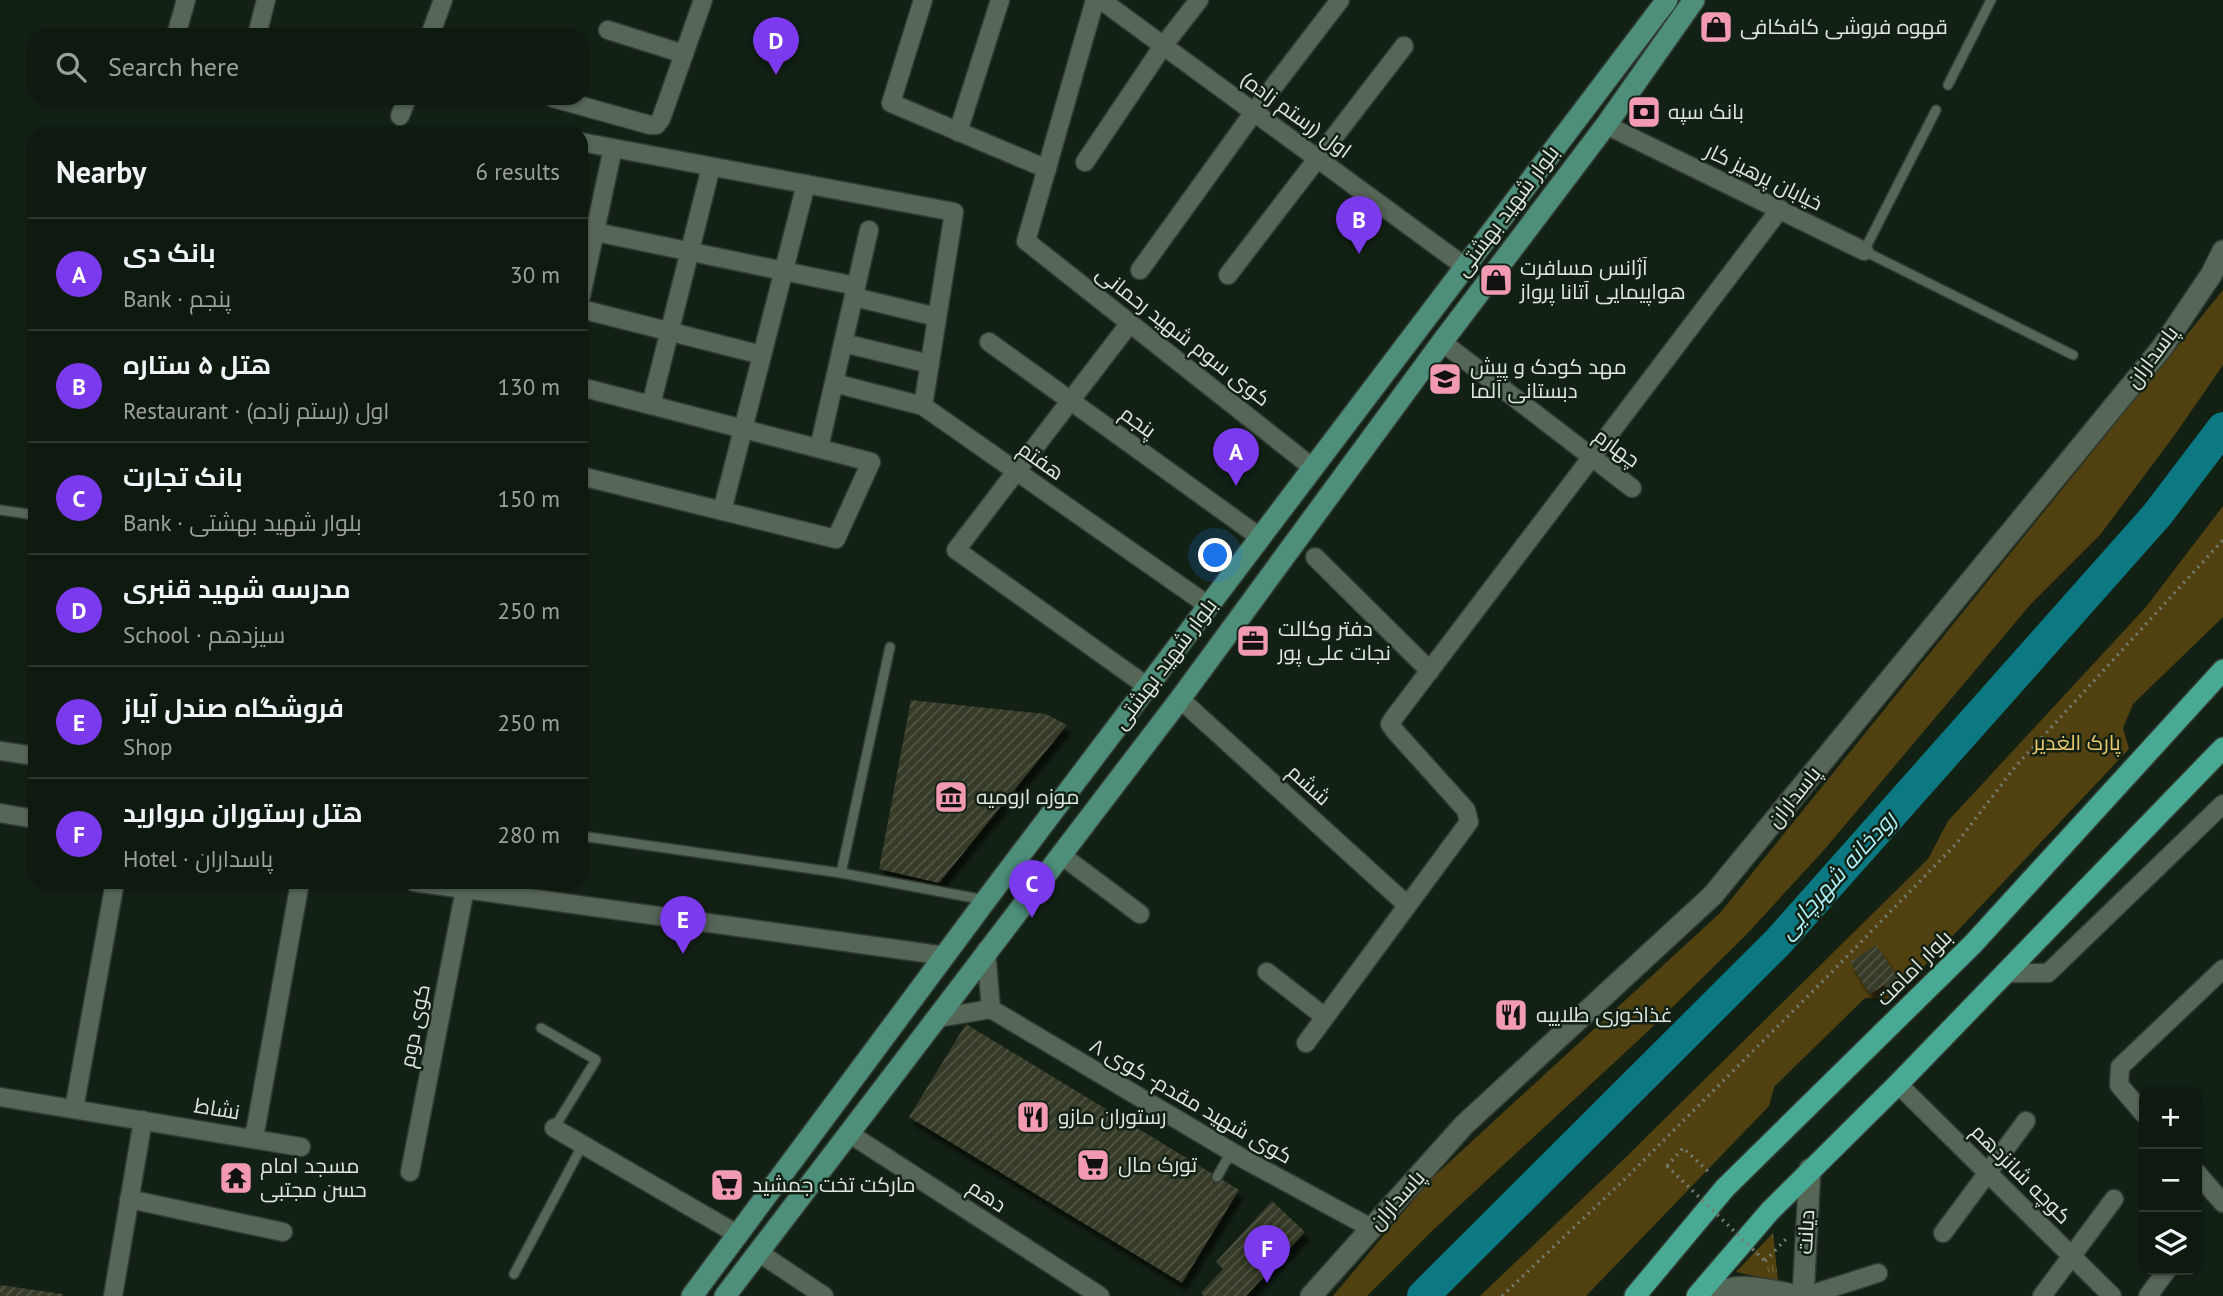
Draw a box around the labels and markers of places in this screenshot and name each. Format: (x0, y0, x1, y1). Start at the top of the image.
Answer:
shop icon: قهوه فروشی کافکافی (1697, 8, 1735, 46)
place label: قهوه فروشی کافکافی (1740, 13, 1948, 40)
pin: D (753, 17, 799, 75)
bank icon: بانک سپه (1625, 93, 1663, 131)
place label: بانک سپه (1668, 98, 1744, 125)
pin: B (1336, 196, 1382, 254)
place label: آژانس مسافرت هواپیمایی آتانا پرواز (1519, 254, 1686, 306)
shop icon: آژانس مسافرت هواپیمایی آتانا پرواز (1477, 261, 1515, 299)
place label: مهد کودک و پیش دبستانی آلما (1470, 353, 1627, 404)
school or university icon: مهد کودک و پیش دبستانی آلما (1426, 360, 1464, 398)
pin: A (1213, 428, 1259, 486)
place label: دفتر وکالت نجات علی پور (1277, 615, 1391, 667)
office icon: دفتر وکالت نجات علی پور (1234, 622, 1272, 660)
museum icon: موزه ارومیه (932, 778, 970, 816)
place label: موزه ارومیه (976, 783, 1079, 810)
pin: C (1009, 860, 1055, 918)
pin: E (660, 896, 706, 954)
restaurant icon: غذاخوری طلاییه (1492, 996, 1530, 1034)
place label: غذاخوری طلاییه (1536, 1001, 1673, 1028)
restaurant icon: رستوران مازو (1014, 1098, 1052, 1136)
place label: رستوران مازو (1058, 1103, 1167, 1130)
supermarket icon: تورک مال (1074, 1146, 1112, 1184)
place label: تورک مال (1118, 1151, 1197, 1178)
place label: مسجد امام حسن مجتبی (260, 1152, 367, 1203)
temple icon: مسجد امام حسن مجتبی (217, 1159, 255, 1197)
supermarket icon: مارکت تخت جمشید (708, 1166, 746, 1204)
place label: مارکت تخت جمشید (752, 1171, 915, 1198)
pin: F (1244, 1225, 1290, 1283)

